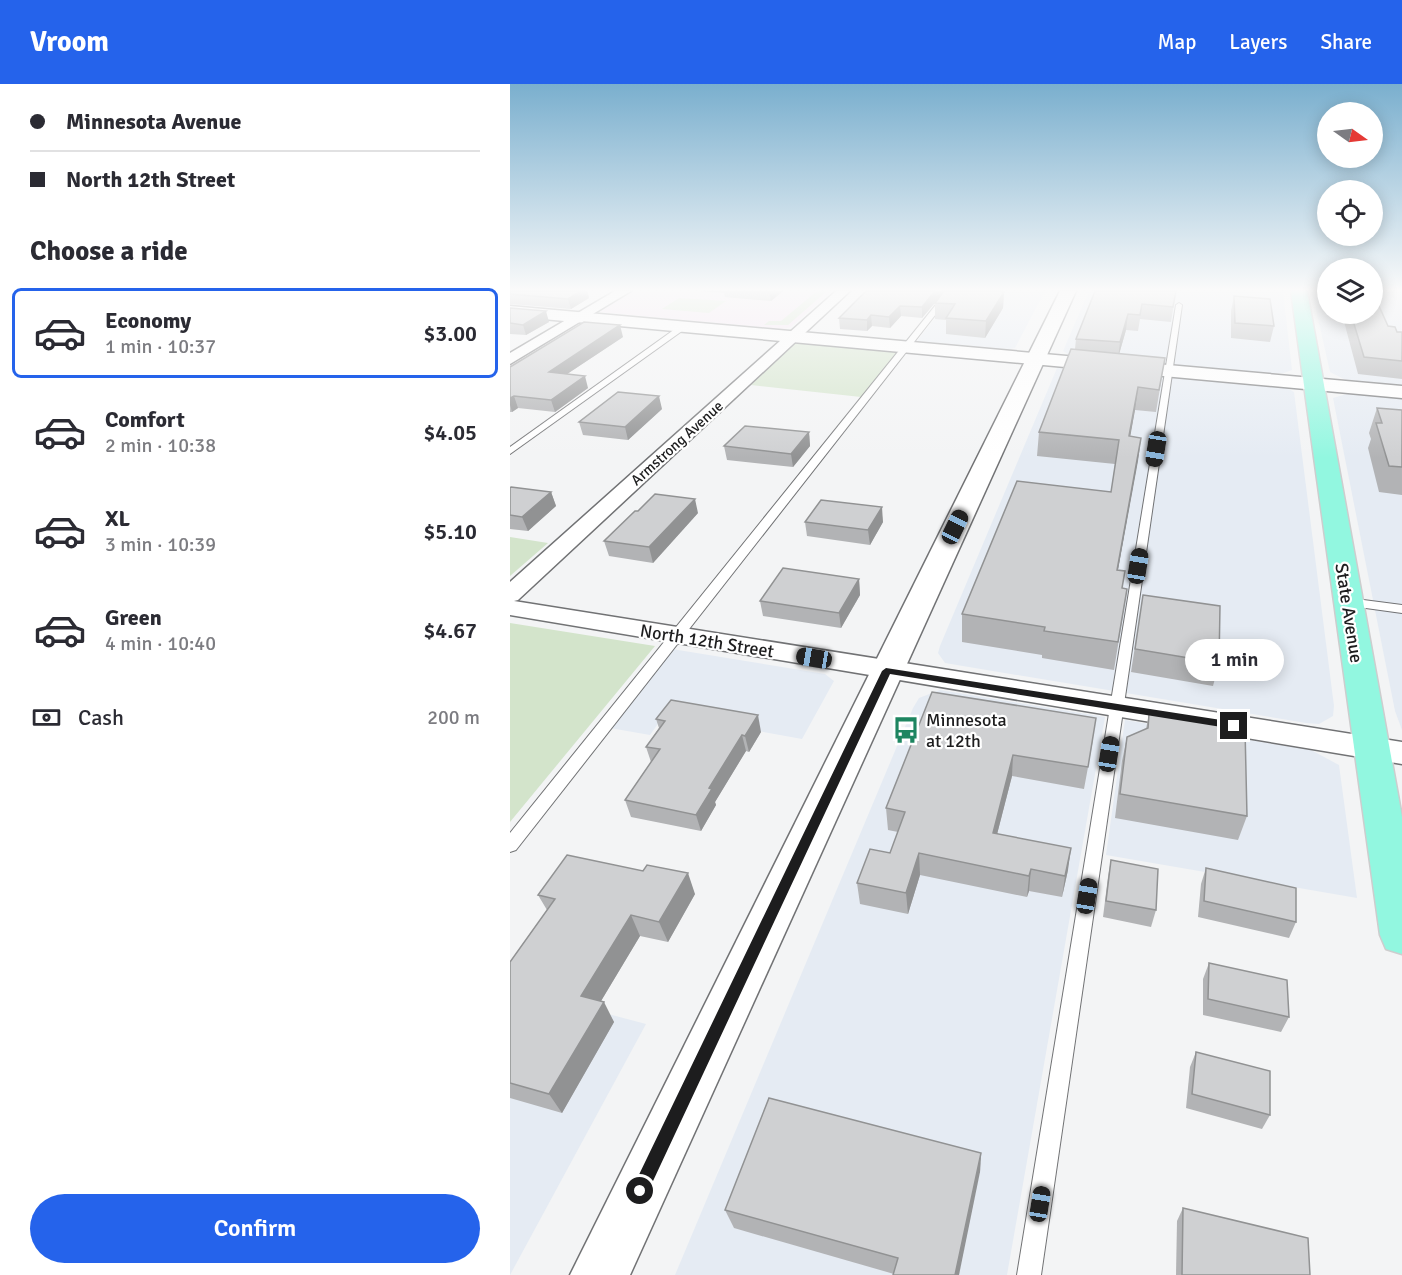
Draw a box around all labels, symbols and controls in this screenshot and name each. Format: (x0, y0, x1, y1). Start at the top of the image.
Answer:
text: Vroom (30, 25, 109, 59)
text: Map (1158, 29, 1196, 55)
text: Layers (1229, 29, 1287, 55)
text: Share (1320, 29, 1372, 55)
north arrow (1317, 102, 1383, 168)
map controls (1317, 102, 1383, 324)
text: Minnesota Avenue (66, 108, 241, 135)
text: North 12th Street (66, 166, 235, 193)
button: locate (1317, 180, 1383, 246)
text: Choose a ride (30, 235, 188, 268)
button: layers (1317, 258, 1383, 324)
icon: car (33, 306, 87, 360)
text: Economy (105, 307, 191, 334)
text: $3.00 (423, 320, 477, 347)
text: 1 min · 10:37 (105, 334, 216, 359)
street label: Armstrong Avenue (627, 397, 727, 489)
icon: car (33, 405, 87, 459)
text: Comfort (105, 406, 185, 433)
text: $4.05 (423, 419, 477, 446)
car (1144, 430, 1168, 468)
text: 2 min · 10:38 (105, 433, 216, 458)
icon: car (33, 504, 87, 558)
text: XL (105, 505, 130, 532)
car (939, 507, 971, 547)
text: $5.10 (423, 518, 477, 545)
text: 3 min · 10:39 (105, 532, 216, 557)
car (1126, 547, 1150, 585)
street label: State Avenue (1330, 562, 1368, 664)
icon: car (33, 603, 87, 657)
text: Green (105, 604, 162, 631)
text: $4.67 (423, 617, 477, 644)
street label: North 12th Street (639, 620, 775, 662)
text: 4 min · 10:40 (105, 631, 216, 656)
callout: 1 min (1184, 639, 1284, 681)
car (795, 646, 833, 670)
text: 1 min (1211, 647, 1258, 672)
icon: cash (30, 701, 63, 734)
text: Cash (78, 704, 124, 731)
text: 200 m (427, 705, 480, 730)
place label: Minnesota at 12th (926, 709, 1007, 752)
route end (1220, 712, 1247, 739)
bus stop icon: Minnesota at 12th (891, 715, 921, 745)
car (1097, 735, 1121, 773)
car (1075, 877, 1099, 915)
route start (626, 1177, 653, 1204)
car (1028, 1185, 1052, 1223)
button: Confirm (30, 1194, 480, 1263)

